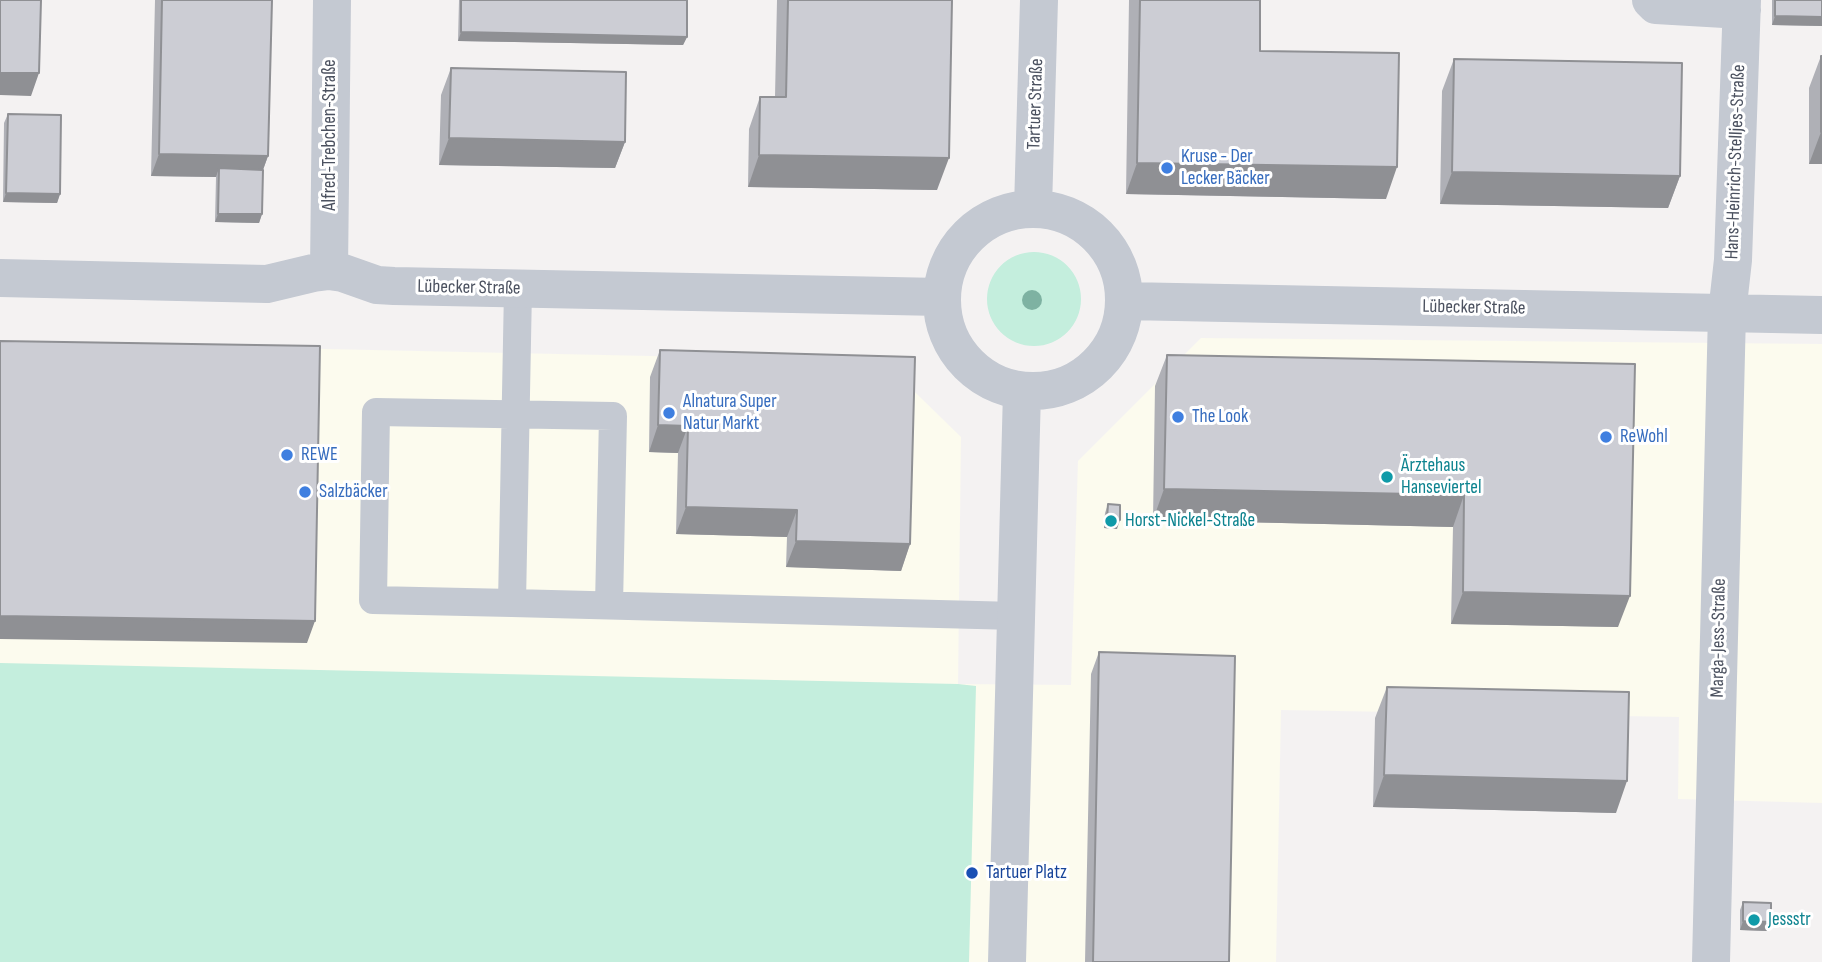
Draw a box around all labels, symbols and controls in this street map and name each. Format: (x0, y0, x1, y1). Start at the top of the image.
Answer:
street label: Tartuer Straße (1023, 58, 1049, 150)
street label: Alfred-Trebchen-Straße (319, 59, 341, 211)
street label: Hans-Heinrich-Stelljes-Straße (1721, 64, 1751, 260)
place label: Kruse - Der Lecker Bäcker (1181, 146, 1270, 190)
marker: Kruse - Der Lecker Bäcker (1159, 160, 1175, 176)
street label: Lübecker Straße (417, 276, 521, 300)
street label: Lübecker Straße (1422, 296, 1526, 320)
place label: Alnatura Super Natur Markt (683, 391, 777, 435)
marker: Alnatura Super Natur Markt (661, 405, 677, 421)
place label: The Look (1192, 406, 1248, 428)
marker: The Look (1170, 409, 1186, 425)
place label: ReWohl (1620, 426, 1668, 448)
marker: ReWohl (1598, 429, 1614, 445)
place label: REWE (301, 444, 338, 466)
marker: REWE (279, 447, 295, 463)
place label: Ärztehaus Hanseviertel (1401, 455, 1481, 499)
marker: Ärztehaus Hanseviertel (1379, 469, 1395, 485)
place label: Salzbäcker (319, 481, 388, 503)
marker: Salzbäcker (297, 484, 313, 500)
place label: Horst-Nickel-Straße (1125, 510, 1255, 532)
marker: Horst-Nickel-Straße (1103, 513, 1119, 529)
street label: Marga-Jess-Straße (1707, 578, 1731, 698)
place label: Tartuer Platz (986, 862, 1067, 884)
marker: Tartuer Platz (964, 865, 980, 881)
place label: Jessstr (1768, 909, 1811, 931)
marker: Jessstr (1746, 912, 1762, 928)

